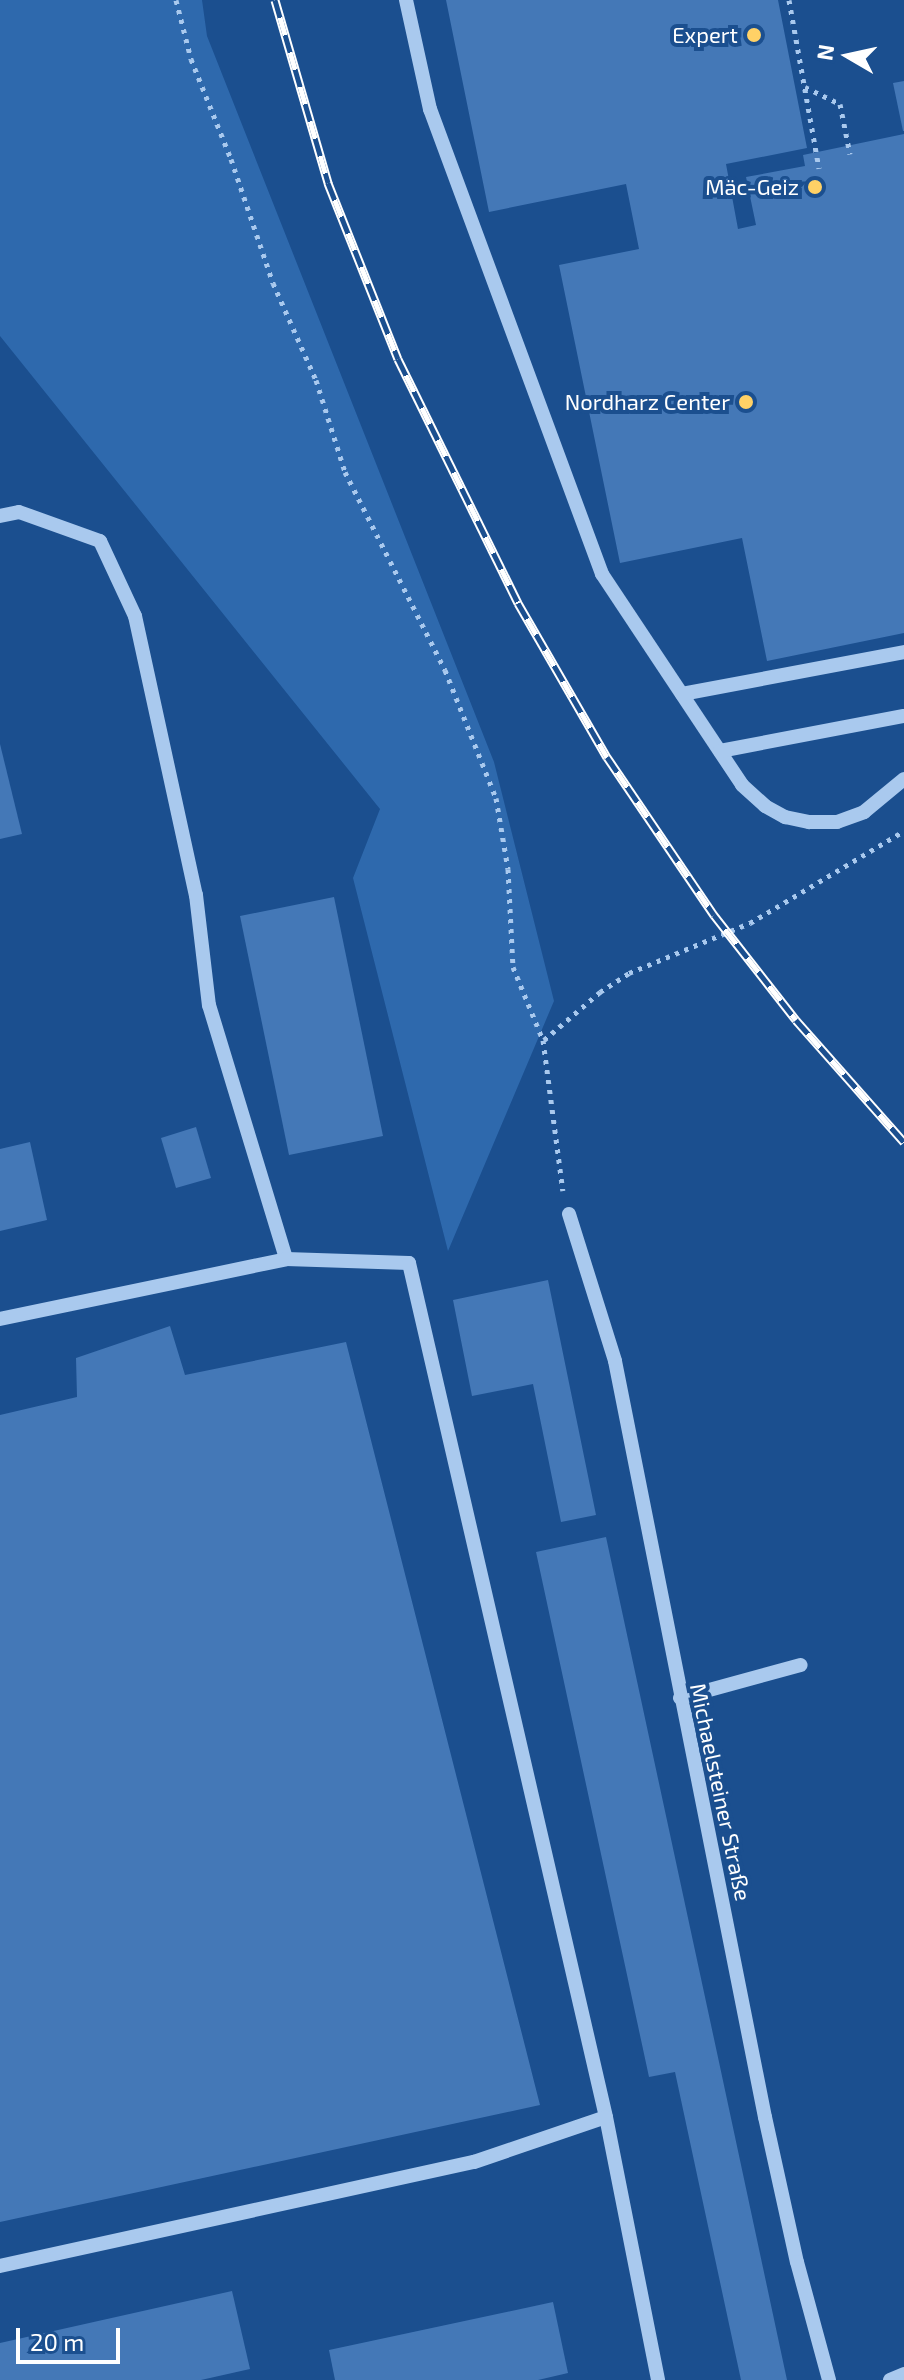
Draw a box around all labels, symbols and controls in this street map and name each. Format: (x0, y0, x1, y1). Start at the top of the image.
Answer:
north arrow (808, 16, 888, 96)
place label: Expert (672, 22, 738, 48)
marker: Expert (745, 26, 763, 44)
text: N (810, 42, 838, 62)
place label: Mäc-Geiz (705, 174, 799, 200)
marker: Mäc-Geiz (806, 178, 824, 196)
place label: Nordharz Center (565, 389, 730, 415)
marker: Nordharz Center (737, 393, 755, 411)
street label: Michaelsteiner Straße (685, 1681, 757, 1903)
scale bar (20, 2312, 124, 2362)
text: 20 m (30, 2327, 84, 2356)

